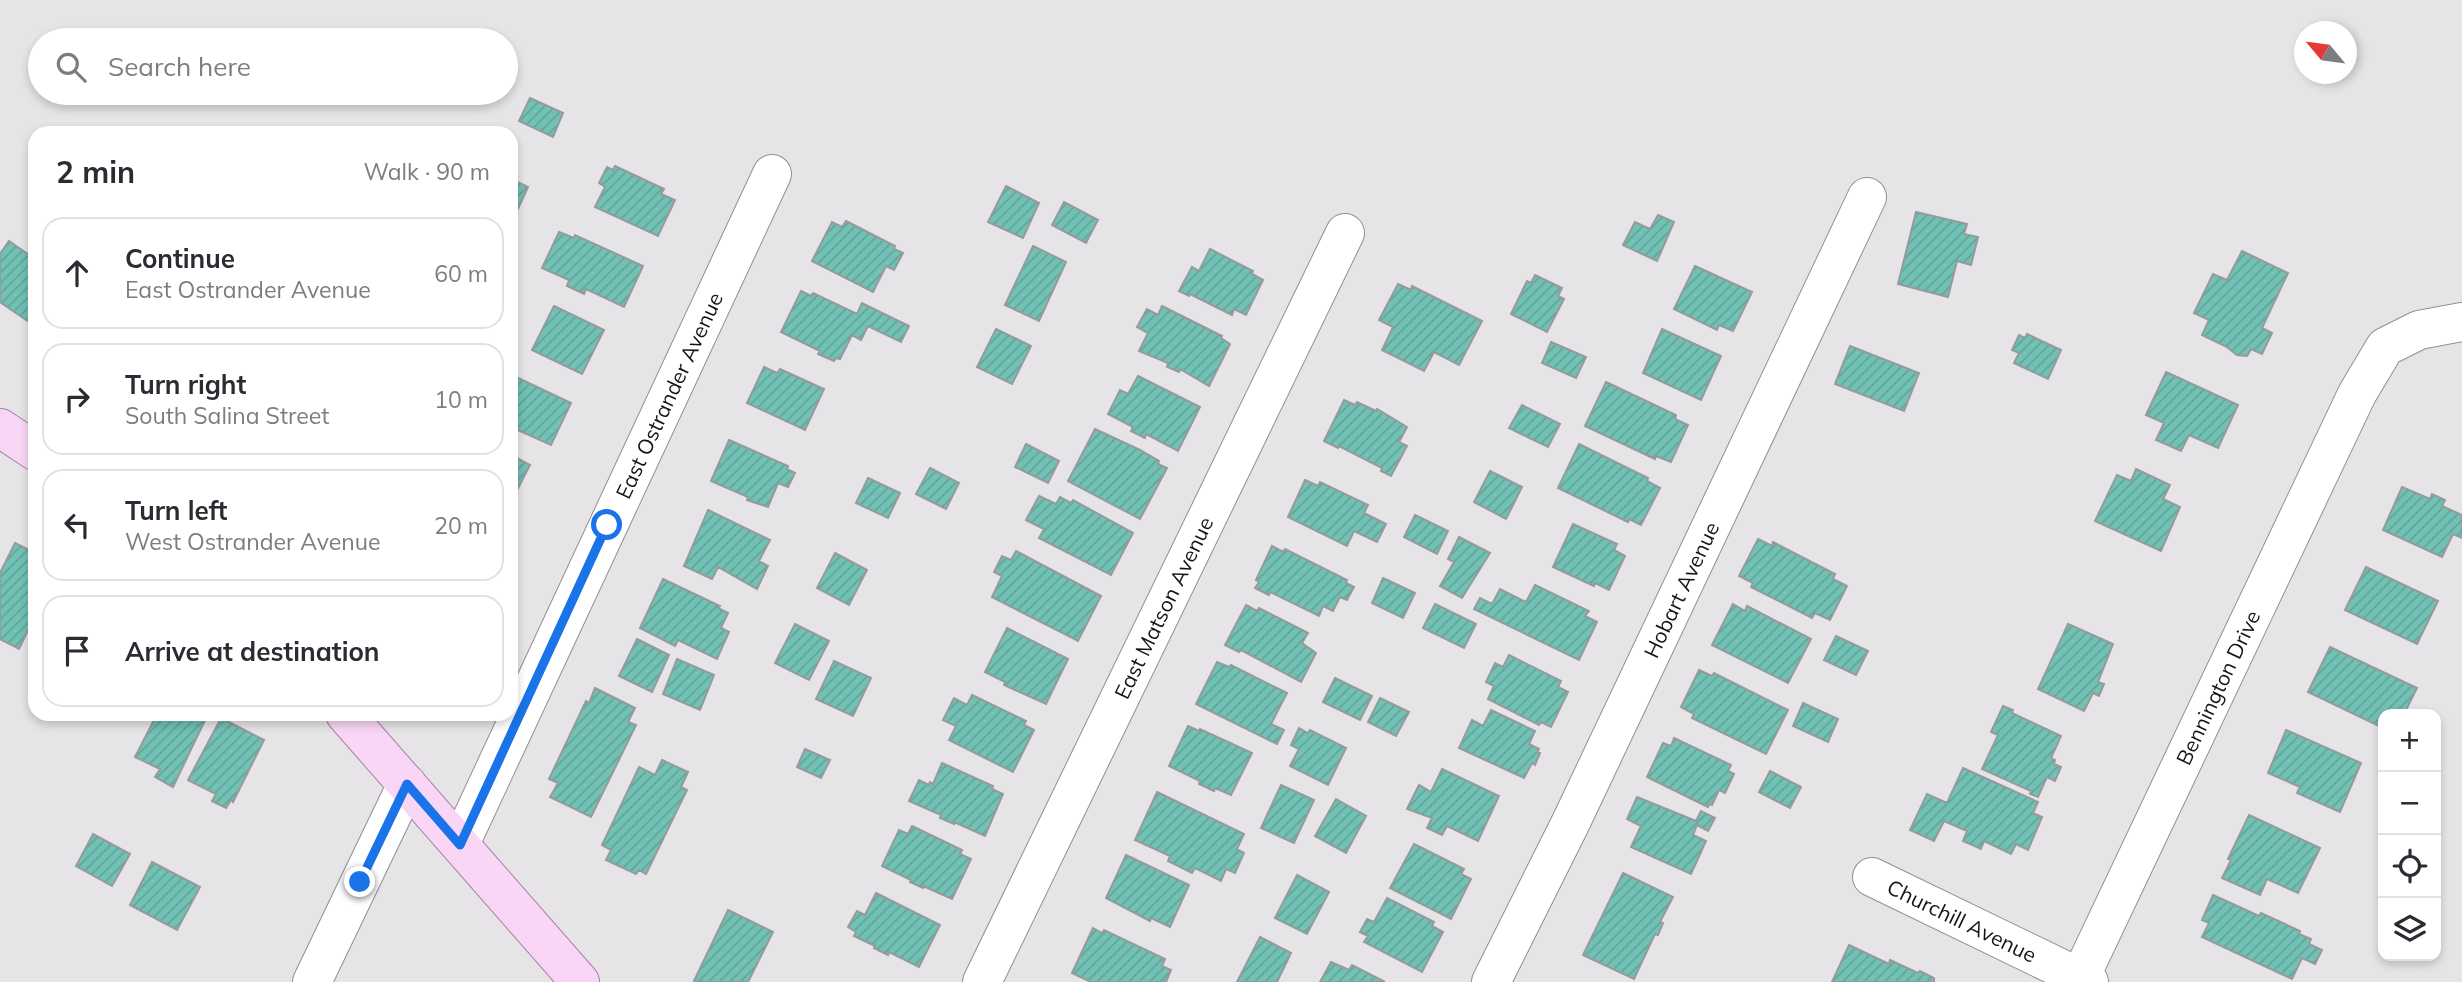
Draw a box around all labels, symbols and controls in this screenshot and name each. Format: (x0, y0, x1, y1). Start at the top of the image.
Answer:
north arrow (2294, 21, 2357, 84)
search box (28, 28, 518, 105)
icon: search (52, 48, 90, 86)
text: Search here (108, 50, 251, 83)
text: 2 min (56, 153, 135, 191)
text: Walk · 90 m (364, 157, 490, 186)
text: Continue (125, 242, 235, 275)
icon: ahead (58, 254, 96, 292)
text: 60 m (434, 259, 488, 288)
text: East Ostrander Avenue (125, 275, 371, 304)
street label: East Ostrander Avenue (610, 288, 728, 503)
text: Turn right (125, 368, 246, 401)
icon: right (58, 380, 96, 418)
text: 10 m (434, 385, 488, 414)
text: South Salina Street (125, 401, 329, 430)
text: Turn left (125, 494, 227, 527)
icon: left (58, 506, 96, 544)
route start (591, 509, 622, 540)
text: 20 m (434, 511, 488, 540)
street label: East Matson Avenue (1108, 512, 1219, 703)
street label: Hobart Avenue (1638, 517, 1724, 662)
text: West Ostrander Avenue (125, 527, 380, 556)
street label: Bennington Drive (2170, 606, 2266, 769)
icon: arrive (58, 632, 96, 670)
text: Arrive at destination (125, 635, 380, 668)
map controls (2378, 709, 2441, 961)
button: + (2378, 709, 2441, 772)
button: − (2378, 772, 2441, 835)
button: locate (2378, 835, 2441, 898)
route end (344, 866, 375, 897)
street label: Churchill Avenue (1883, 873, 2041, 968)
button: layers (2378, 898, 2441, 961)

